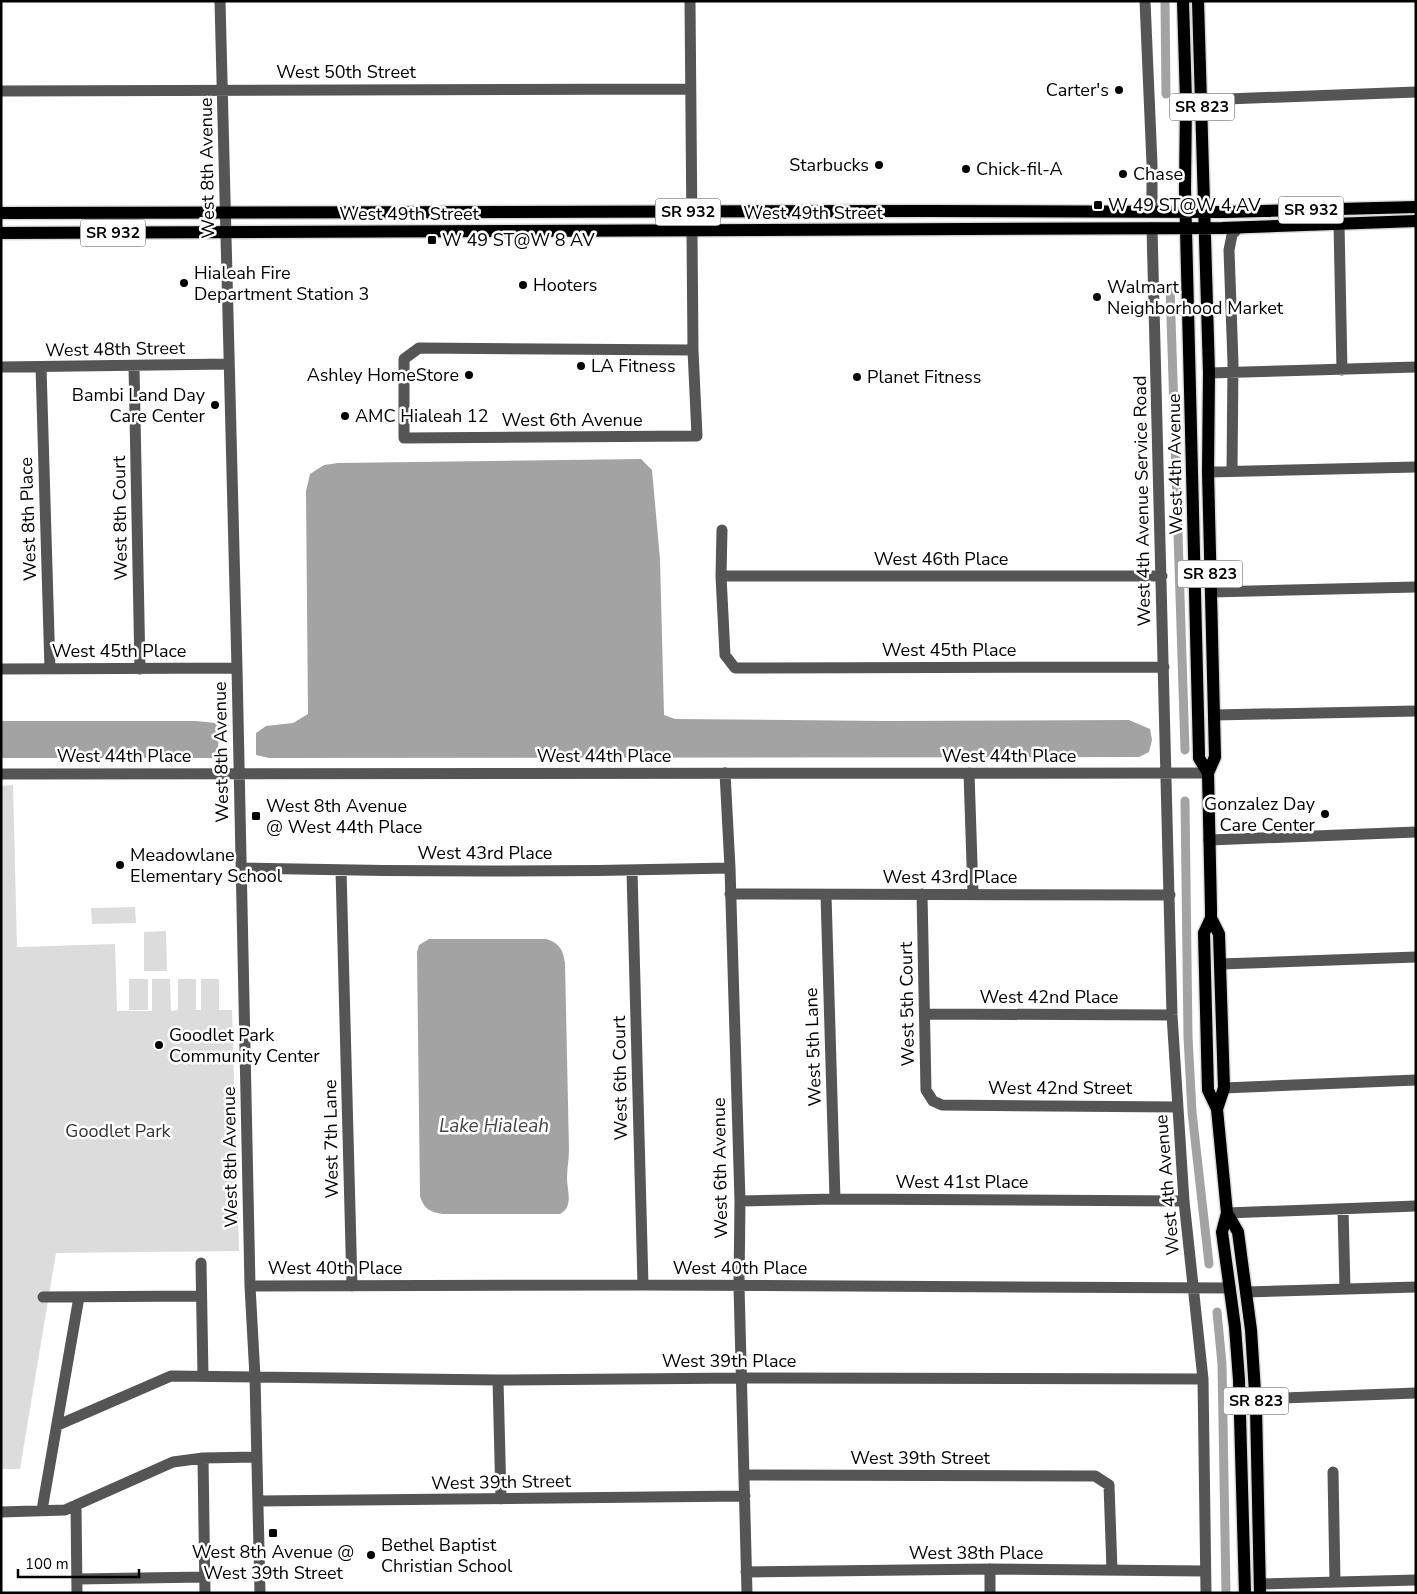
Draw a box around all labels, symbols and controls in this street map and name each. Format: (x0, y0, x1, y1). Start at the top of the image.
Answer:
street label: West 50th Street (276, 60, 417, 84)
place label: Carter's (1046, 78, 1109, 102)
marker: Carter's (1113, 84, 1125, 96)
road number: SR 823 (1170, 94, 1234, 120)
street label: West 8th Avenue (194, 97, 220, 239)
place label: Starbucks (789, 153, 869, 177)
place label: Chick-fil-A (976, 157, 1063, 181)
marker: Starbucks (873, 159, 885, 171)
place label: Chase (1133, 162, 1183, 186)
marker: Chick-fil-A (960, 163, 972, 175)
marker: Chase (1117, 168, 1129, 180)
place label: W 49 ST@W 4 AV (1108, 193, 1261, 217)
road number: SR 932 (1278, 196, 1344, 224)
road number: SR 932 (656, 198, 720, 226)
marker: W 49 ST@W 4 AV (1092, 199, 1104, 211)
street label: West 49th Street (743, 201, 884, 225)
street label: West 49th Street (339, 202, 480, 226)
road number: SR 932 (80, 220, 146, 247)
place label: W 49 ST@W 8 AV (442, 228, 595, 252)
marker: W 49 ST@W 8 AV (426, 234, 438, 246)
place label: Hialeah Fire Department Station 3 (194, 261, 369, 306)
place label: Hooters (533, 273, 597, 297)
place label: Walmart Neighborhood Market (1107, 275, 1284, 320)
marker: Hialeah Fire Department Station 3 (178, 277, 190, 289)
marker: Hooters (517, 279, 529, 291)
marker: Walmart Neighborhood Market (1091, 291, 1103, 303)
street label: West 48th Street (45, 336, 186, 362)
place label: LA Fitness (591, 354, 676, 378)
marker: LA Fitness (575, 360, 587, 372)
place label: Ashley HomeStore (307, 363, 459, 387)
place label: Planet Fitness (867, 365, 981, 389)
marker: Ashley HomeStore (463, 369, 475, 381)
marker: Planet Fitness (851, 371, 863, 383)
street label: West 4th Avenue Service Road (1128, 375, 1156, 627)
place label: Bambi Land Day Care Center (72, 383, 206, 428)
street label: West 4th Avenue (1162, 393, 1188, 535)
marker: Bambi Land Day Care Center (209, 399, 221, 411)
place label: AMC Hialeah 12 (355, 404, 488, 428)
street label: West 6th Avenue (501, 408, 643, 432)
marker: AMC Hialeah 12 (339, 410, 351, 422)
street label: West 8th Court (107, 455, 133, 580)
street label: West 8th Place (14, 457, 42, 581)
street label: West 46th Place (874, 547, 1008, 571)
road number: SR 823 (1178, 560, 1242, 588)
street label: West 45th Place (882, 638, 1016, 662)
street label: West 45th Place (52, 639, 186, 663)
street label: West 8th Avenue (208, 681, 234, 823)
street label: West 44th Place (57, 744, 191, 768)
street label: West 44th Place (537, 744, 671, 768)
street label: West 44th Place (942, 744, 1076, 768)
place label: Gonzalez Day Care Center (1204, 792, 1316, 837)
place label: West 8th Avenue @ West 44th Place (266, 794, 422, 839)
marker: Gonzalez Day Care Center (1319, 808, 1331, 820)
marker: West 8th Avenue @ West 44th Place (250, 810, 262, 822)
street label: West 43rd Place (418, 841, 552, 865)
place label: Meadowlane Elementary School (130, 843, 283, 888)
marker: Meadowlane Elementary School (114, 859, 126, 871)
street label: West 43rd Place (883, 865, 1017, 889)
street label: West 5th Court (894, 941, 920, 1066)
street label: West 42nd Place (980, 985, 1118, 1009)
street label: West 5th Lane (799, 987, 827, 1107)
street label: West 6th Court (607, 1015, 633, 1140)
place label: Goodlet Park Community Center (169, 1023, 320, 1068)
marker: Goodlet Park Community Center (153, 1039, 165, 1051)
street label: West 42nd Street (988, 1076, 1133, 1100)
street label: West 7th Lane (318, 1079, 344, 1199)
street label: West 8th Avenue (217, 1086, 243, 1228)
street label: West 6th Avenue (707, 1097, 733, 1239)
water label: Lake Hialeah (439, 1113, 549, 1139)
street label: West 4th Avenue (1149, 1114, 1185, 1256)
park label: Goodlet Park (65, 1119, 172, 1143)
street label: West 41st Place (896, 1170, 1028, 1194)
street label: West 40th Place (268, 1256, 402, 1280)
street label: West 40th Place (673, 1256, 807, 1280)
street label: West 39th Place (662, 1349, 796, 1373)
road number: SR 823 (1224, 1388, 1288, 1414)
street label: West 39th Street (850, 1446, 991, 1470)
street label: West 39th Street (431, 1469, 572, 1495)
marker: West 8th Avenue @ West 39th Street (267, 1527, 279, 1539)
place label: Bethel Baptist Christian School (381, 1533, 513, 1578)
place label: West 8th Avenue @ West 39th Street (192, 1540, 354, 1585)
street label: West 38th Place (909, 1541, 1043, 1565)
scale bar (18, 1546, 139, 1578)
marker: Bethel Baptist Christian School (365, 1549, 377, 1561)
text: 100 m (25, 1554, 69, 1574)

